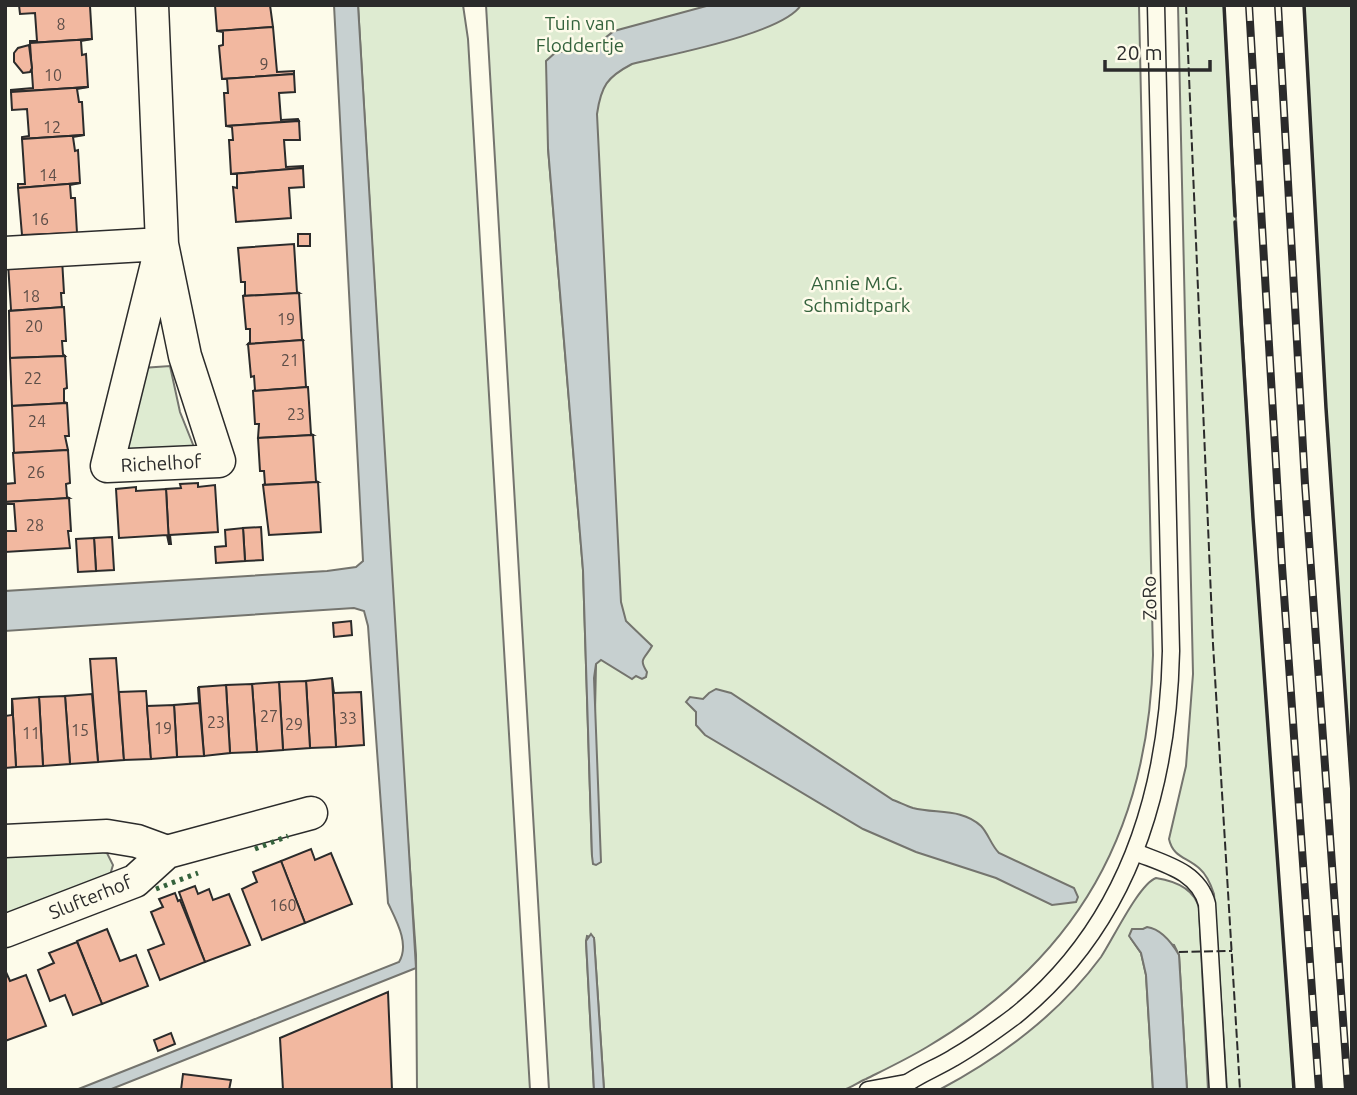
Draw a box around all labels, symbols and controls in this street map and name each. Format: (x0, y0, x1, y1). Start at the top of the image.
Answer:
park label: Tuin van Floddertje (536, 12, 624, 56)
house number: 8 (56, 15, 66, 33)
scale bar (1105, 28, 1210, 72)
text: 20 m (1116, 40, 1163, 64)
house number: 9 (259, 55, 269, 73)
house number: 10 (44, 66, 62, 84)
house number: 12 (43, 118, 61, 136)
house number: 14 (39, 166, 57, 184)
house number: 16 (31, 210, 49, 228)
park label: Annie M.G. Schmidtpark (804, 272, 911, 316)
house number: 18 (22, 287, 40, 305)
house number: 19 (277, 310, 295, 328)
house number: 20 (25, 317, 43, 335)
house number: 21 (281, 351, 299, 369)
house number: 22 (24, 369, 42, 387)
house number: 23 (287, 405, 305, 423)
house number: 24 (28, 412, 46, 430)
street label: Richelhof (120, 450, 203, 476)
house number: 26 (27, 463, 45, 481)
house number: 28 (26, 516, 44, 534)
street label: ZoRo (1138, 575, 1160, 621)
house number: 27 (260, 707, 278, 725)
house number: 33 (339, 709, 357, 727)
house number: 23 (207, 713, 225, 731)
house number: 29 (285, 715, 303, 733)
house number: 19 (154, 719, 172, 737)
house number: 15 (71, 721, 89, 739)
house number: 11 (22, 724, 40, 742)
street label: Slufterhof (45, 870, 135, 924)
house number: 160 (269, 896, 297, 914)

